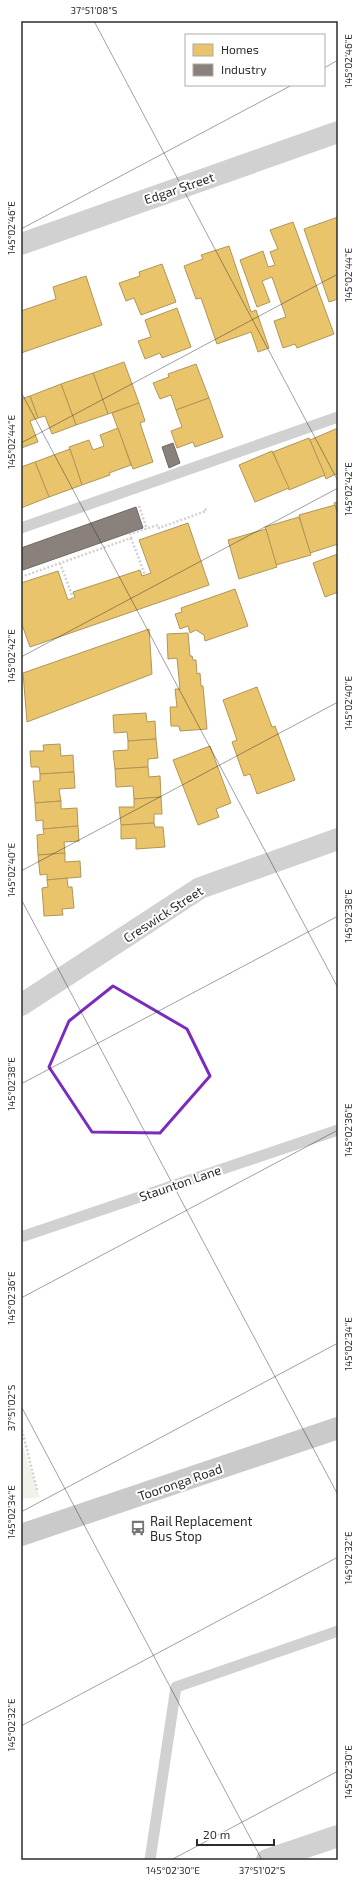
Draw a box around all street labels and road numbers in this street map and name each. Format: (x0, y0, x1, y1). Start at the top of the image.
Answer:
street label: Edgar Street (142, 169, 216, 207)
street label: Creswick Street (120, 882, 206, 946)
street label: Staunton Lane (137, 1162, 223, 1204)
street label: Tooronga Road (136, 1460, 224, 1504)

